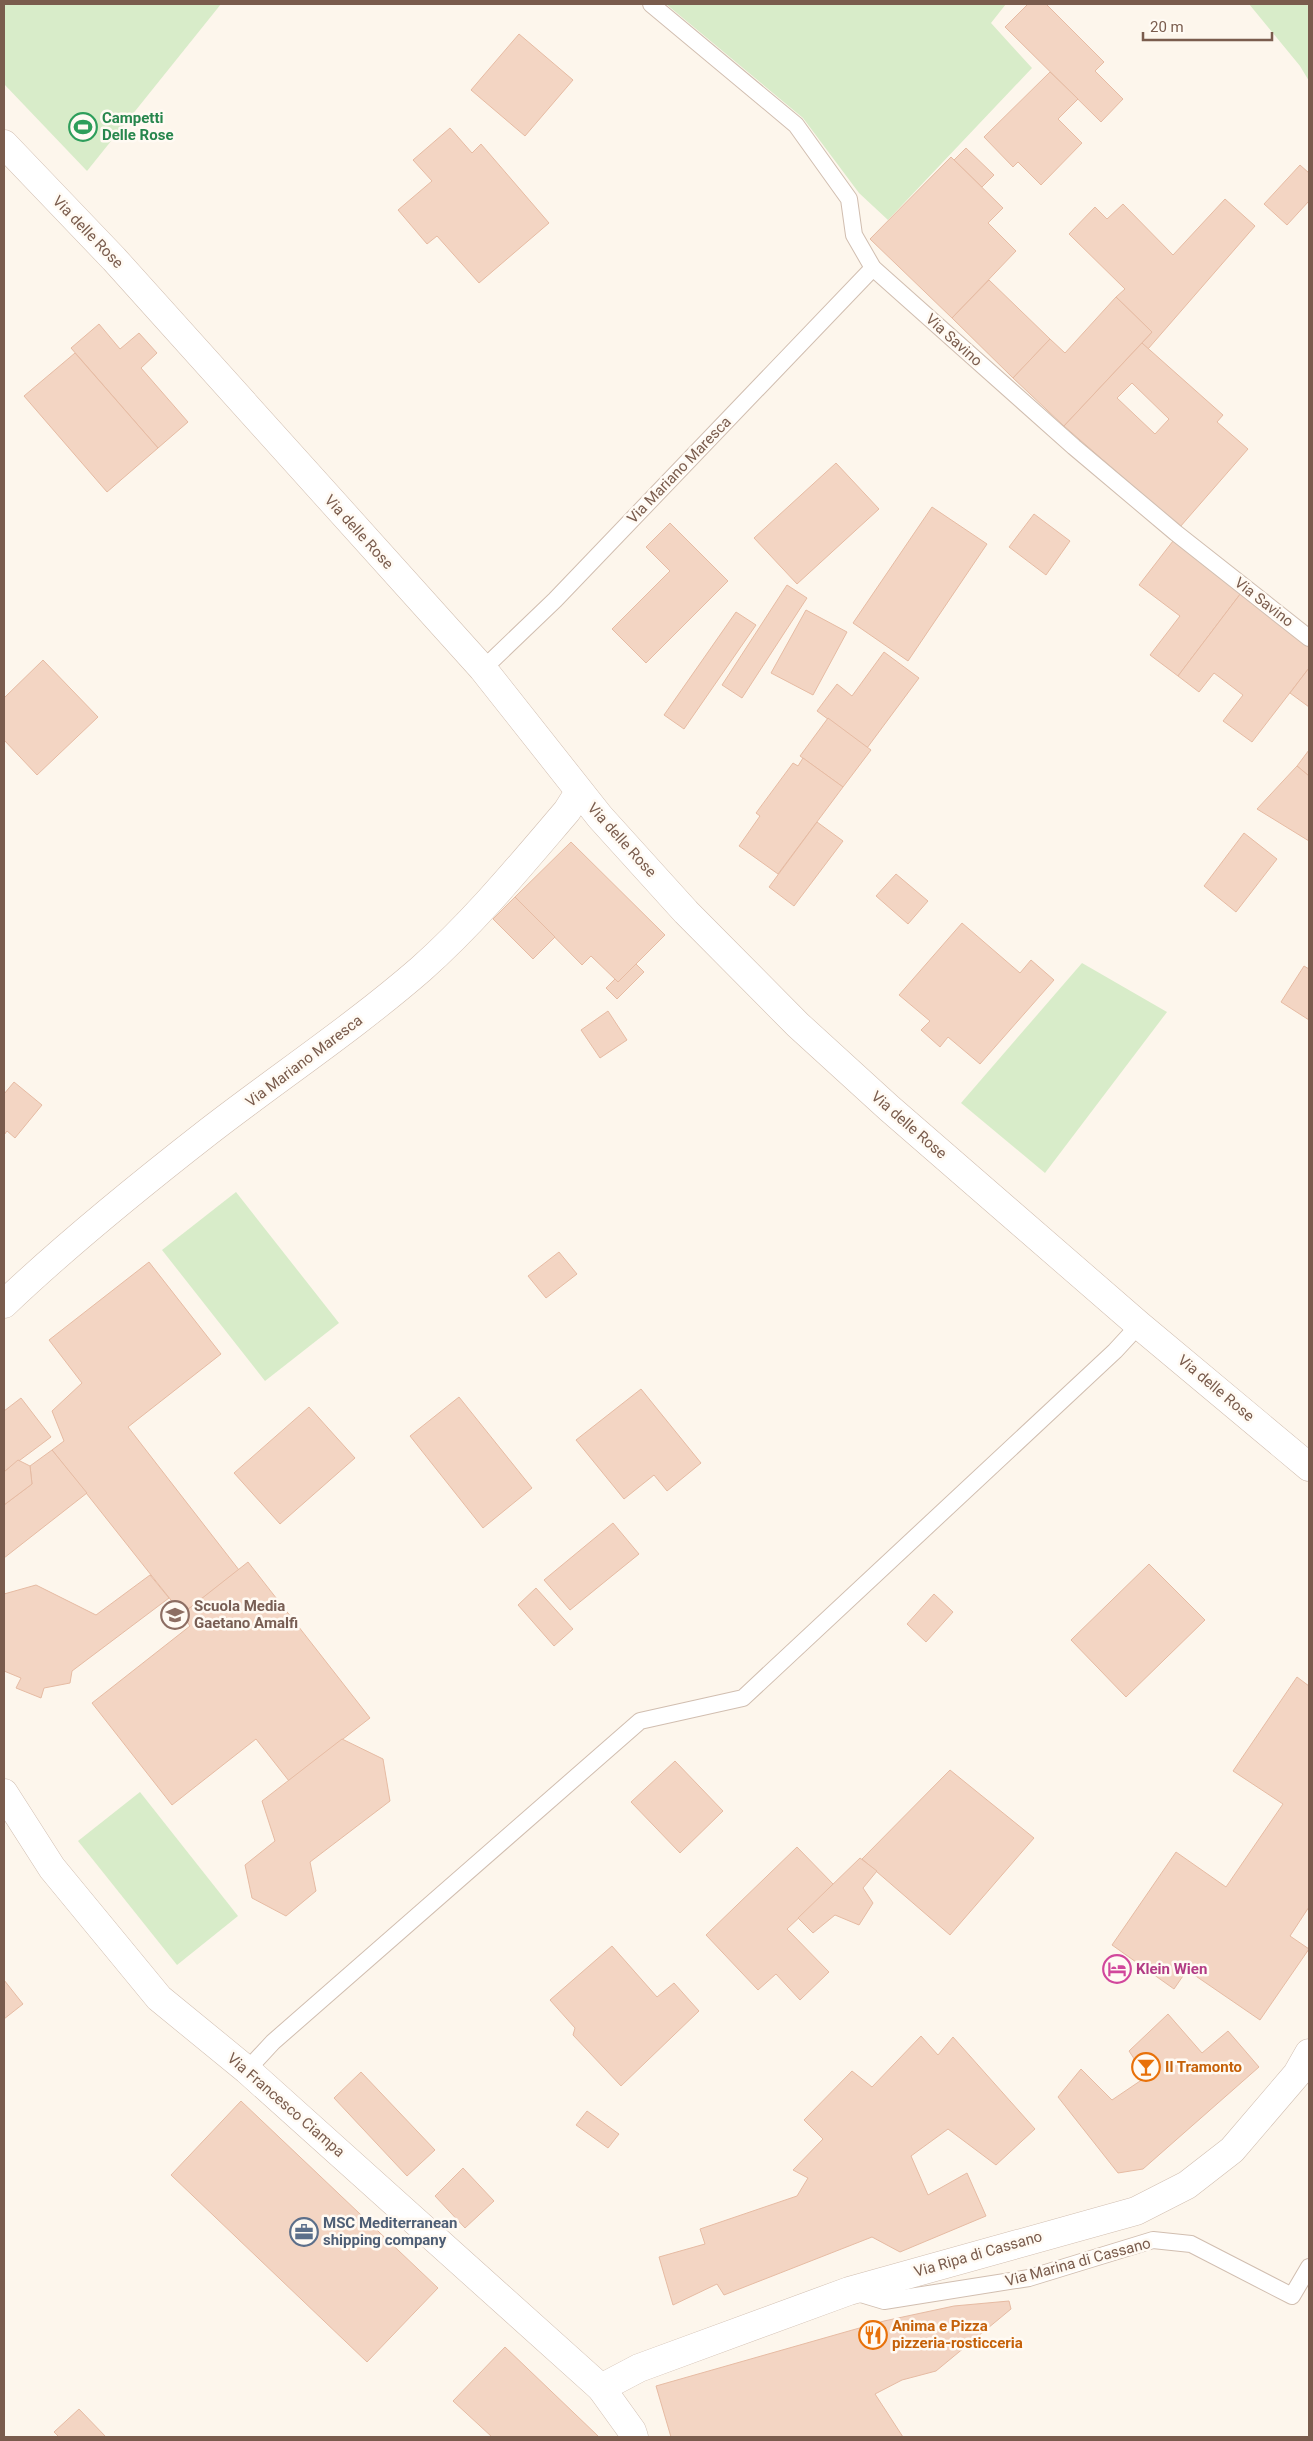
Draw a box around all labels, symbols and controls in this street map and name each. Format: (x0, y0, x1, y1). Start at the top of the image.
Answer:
scale bar (1143, 10, 1272, 42)
text: 20 m (1150, 18, 1184, 36)
place label: Campetti Delle Rose (102, 109, 174, 144)
sports icon: Campetti Delle Rose (68, 112, 98, 142)
street label: Via delle Rose (49, 192, 127, 272)
street label: Via Savino (922, 310, 986, 370)
street label: Via Mariano Maresca (623, 413, 735, 527)
street label: Via delle Rose (321, 491, 397, 573)
street label: Via Savino (1231, 573, 1297, 631)
street label: Via delle Rose (584, 799, 660, 881)
street label: Via Mariano Maresca (242, 1011, 366, 1111)
street label: Via delle Rose (868, 1087, 950, 1163)
street label: Via delle Rose (1174, 1351, 1258, 1425)
place label: Scuola Media Gaetano Amalfi (194, 1597, 298, 1632)
school or university icon: Scuola Media Gaetano Amalfi (160, 1600, 190, 1630)
hotel icon: Klein Wien (1102, 1954, 1132, 1984)
place label: Klein Wien (1136, 1960, 1207, 1978)
street label: Via Francesco Ciampa (224, 2049, 348, 2161)
bar icon: Il Tramonto (1131, 2052, 1161, 2082)
place label: Il Tramonto (1165, 2058, 1242, 2076)
place label: MSC Mediterranean shipping company (323, 2214, 457, 2249)
office icon: MSC Mediterranean shipping company (289, 2217, 319, 2247)
street label: Via Ripa di Cassano (912, 2227, 1044, 2281)
street label: Via Marina di Cassano (1003, 2234, 1153, 2290)
place label: Anima e Pizza pizzeria-rosticceria (892, 2317, 1023, 2352)
restaurant icon: Anima e Pizza pizzeria-rosticceria (858, 2320, 888, 2350)

